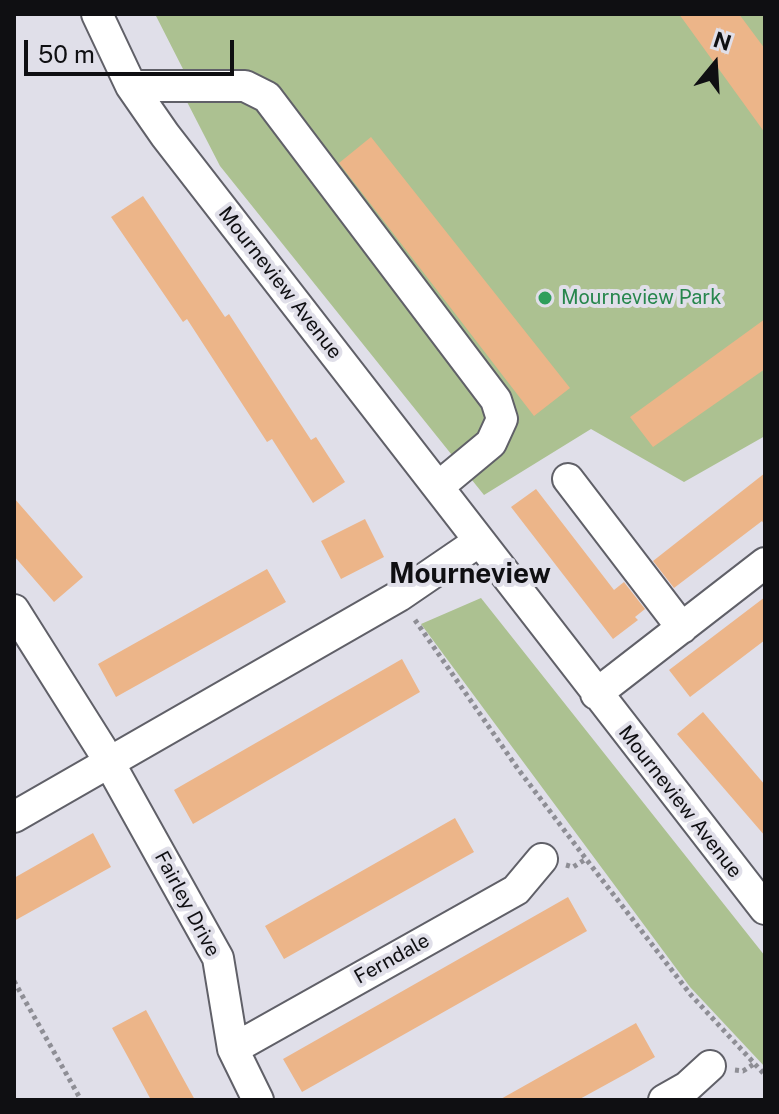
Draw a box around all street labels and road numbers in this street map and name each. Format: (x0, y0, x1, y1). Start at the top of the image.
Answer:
street label: Mourneview Avenue (213, 202, 347, 364)
street label: Mourneview Avenue (613, 721, 747, 883)
street label: Fairley Drive (149, 847, 225, 961)
street label: Ferndale (350, 929, 434, 989)

